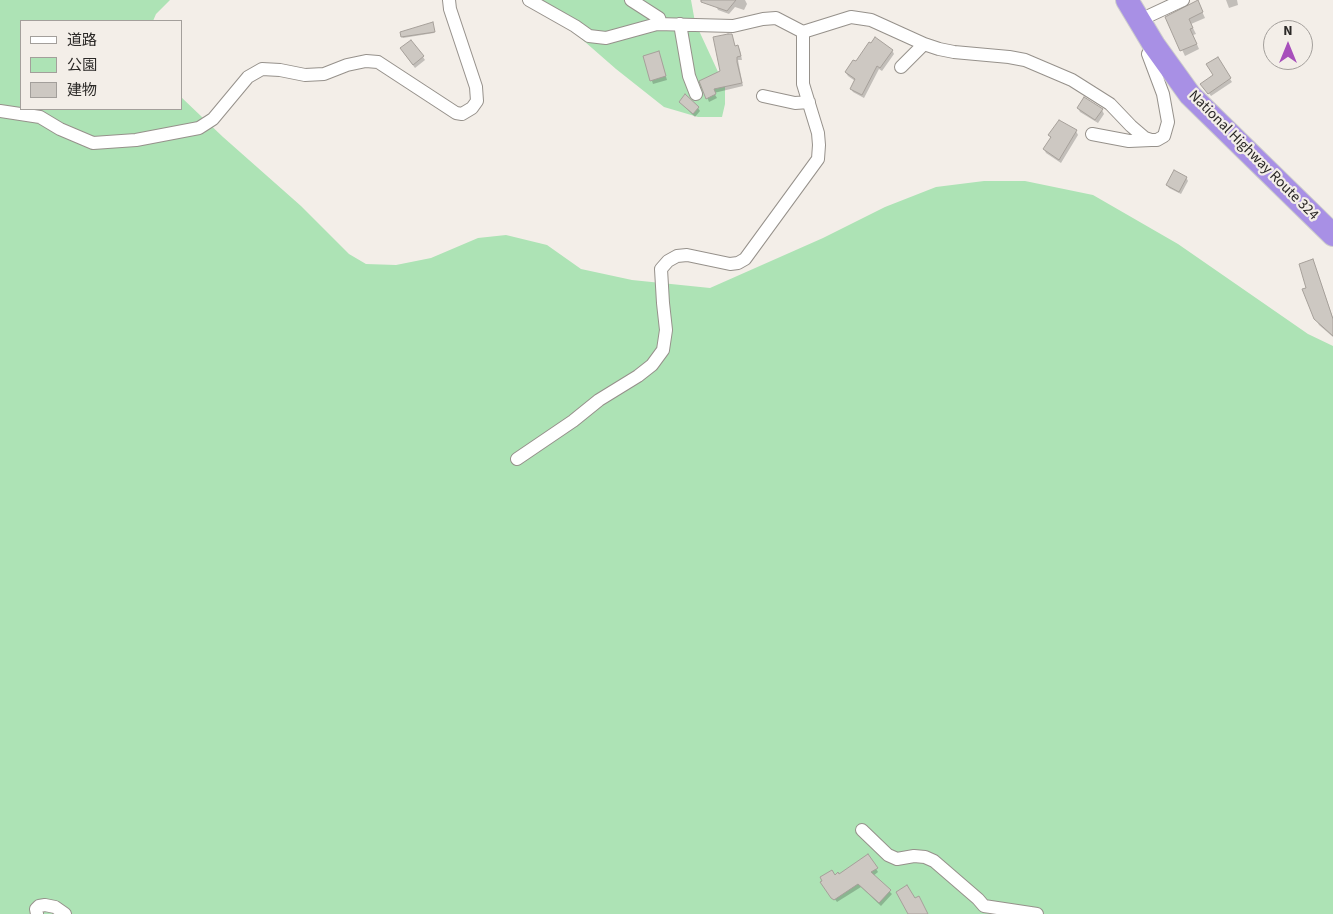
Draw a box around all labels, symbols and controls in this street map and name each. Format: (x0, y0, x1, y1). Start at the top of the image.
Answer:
legend (20, 20, 182, 110)
north arrow (1263, 20, 1313, 70)
text: N (1283, 21, 1293, 41)
text: 道路 (67, 30, 97, 51)
text: 公園 (67, 55, 97, 76)
text: 建物 (67, 80, 97, 101)
street label: National Highway Route 324 (1184, 87, 1322, 225)

